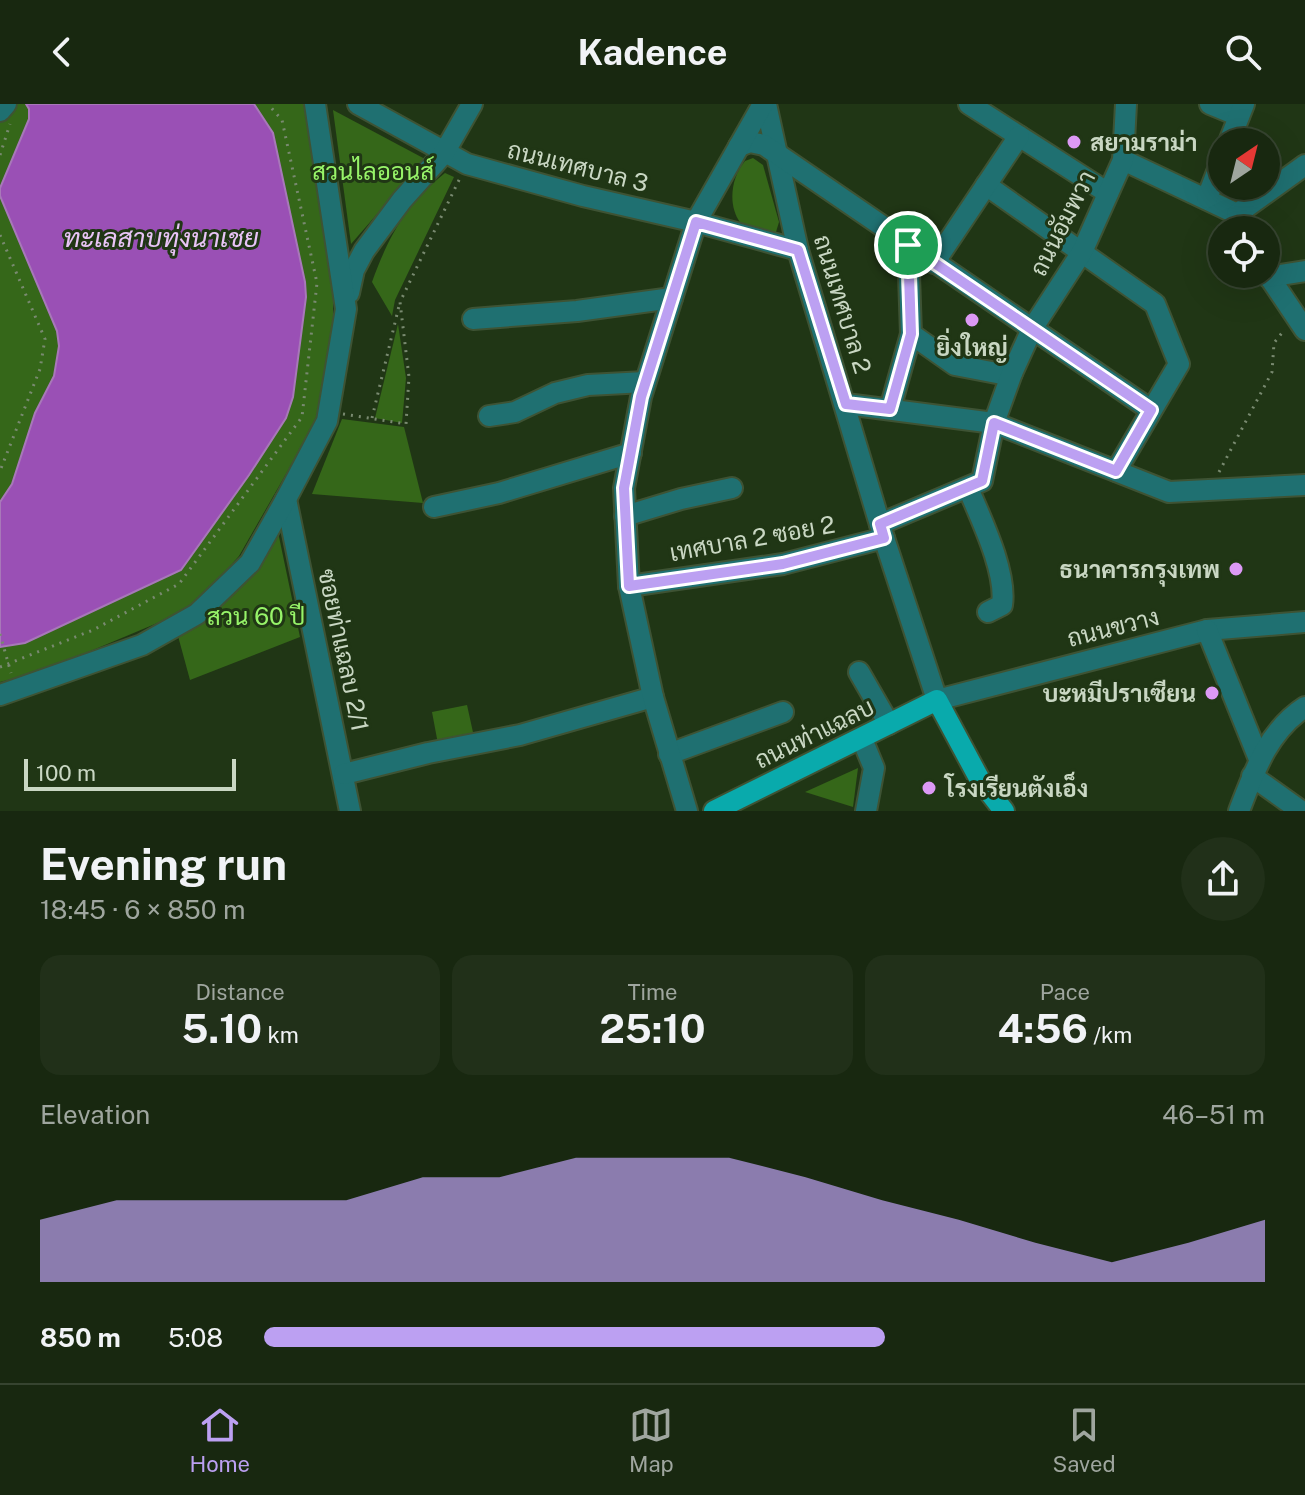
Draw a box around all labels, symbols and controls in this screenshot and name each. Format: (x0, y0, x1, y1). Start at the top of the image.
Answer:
icon: back (40, 30, 84, 74)
icon: search (1221, 30, 1265, 74)
text: Kadence (577, 31, 728, 73)
place label: สยามราม่า (1090, 128, 1197, 156)
north arrow (1208, 128, 1280, 200)
map controls (1208, 128, 1280, 288)
marker: สยามราม่า (1065, 133, 1083, 151)
street label: ถนนเทศบาล 3 (505, 135, 651, 197)
park label: สวนไลออนส์ (312, 156, 434, 185)
street label: ถนนอัมพวา (1024, 166, 1100, 280)
pin (874, 211, 942, 279)
button: locate (1208, 216, 1280, 288)
water label: ทะเลสาบทุ่งนาเชย (63, 222, 259, 256)
icon: arrive (886, 223, 930, 267)
street label: ถนนเทศบาล 2 (809, 231, 877, 377)
marker: ยิ่งใหญ่ (963, 311, 981, 329)
place label: ยิ่งใหญ่ (936, 328, 1008, 363)
street label: เทศบาล 2 ซอย 2 (667, 510, 837, 566)
place label: ธนาคารกรุงเทพ (1059, 555, 1220, 587)
marker: ธนาคารกรุงเทพ (1227, 560, 1245, 578)
street label: ซอยท่าแฉลบ 2/1 (313, 566, 375, 734)
park label: สวน 60 ปี (207, 602, 305, 630)
street label: ถนนขวาง (1064, 602, 1162, 652)
place label: บะหมีปราเซียน (1043, 679, 1196, 707)
marker: บะหมีปราเซียน (1203, 684, 1221, 702)
street label: ถนนท่าแฉลบ (750, 692, 878, 774)
scale bar (24, 755, 236, 791)
text: 100 m (36, 760, 96, 786)
place label: โรงเรียนตังเอ็ง (943, 771, 1088, 802)
marker: โรงเรียนตังเอ็ง (920, 779, 938, 797)
button: share (1181, 837, 1265, 921)
text: Evening run (40, 838, 287, 890)
text: 18:45 · 6 × 850 m (40, 894, 245, 925)
text: Distance (196, 979, 285, 1005)
text: Time (627, 979, 678, 1005)
text: Pace (1040, 979, 1090, 1005)
text: 5.10 (181, 1005, 262, 1052)
text: 25:10 (599, 1005, 706, 1052)
text: 4:56 (997, 1005, 1088, 1052)
text: km (262, 1022, 299, 1048)
text: /km (1088, 1022, 1132, 1048)
text: Elevation (40, 1099, 150, 1130)
text: 46–51 m (1162, 1099, 1265, 1130)
text: 850 m (40, 1322, 121, 1353)
text: 5:08 (168, 1322, 223, 1353)
tab: Home (189, 1403, 250, 1477)
tab: Map (629, 1403, 674, 1477)
tab: Saved (1053, 1403, 1116, 1477)

